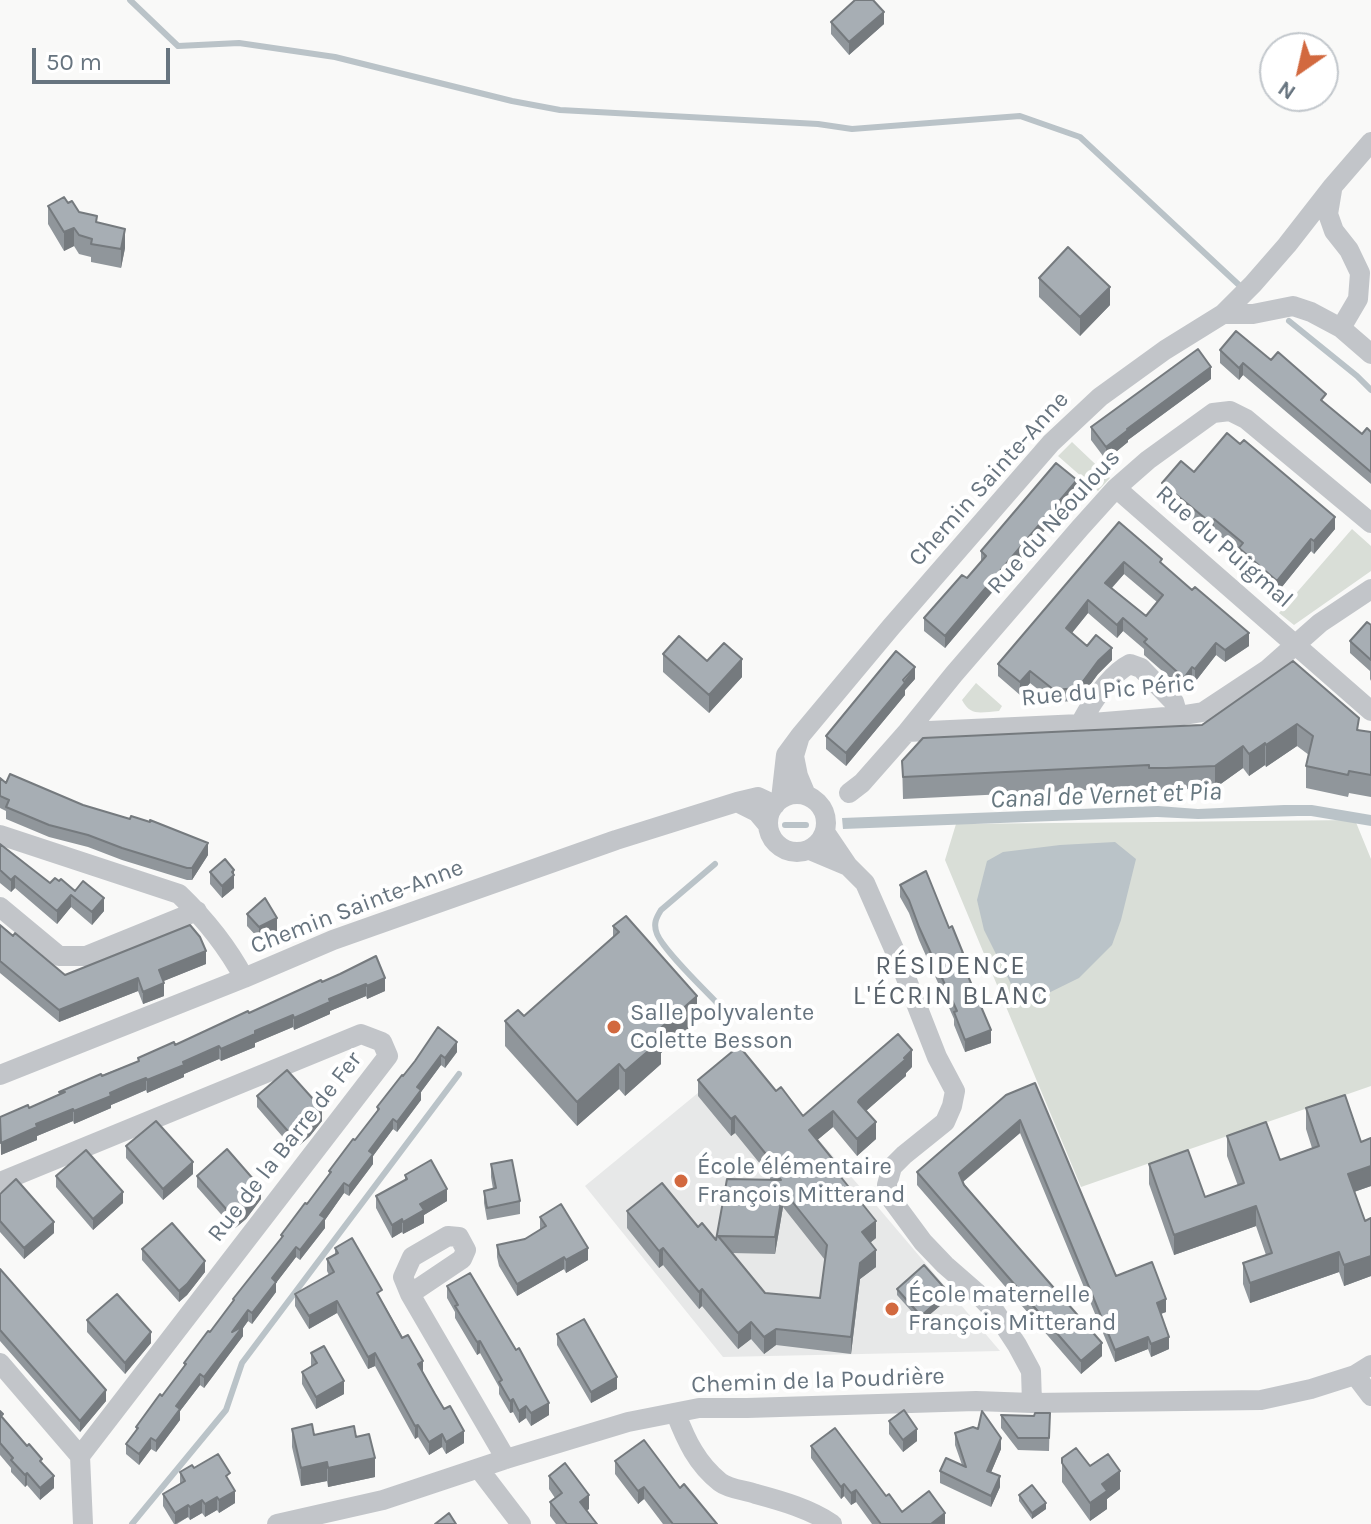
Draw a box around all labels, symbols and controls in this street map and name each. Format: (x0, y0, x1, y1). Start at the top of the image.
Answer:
scale bar (36, 32, 174, 82)
north arrow (1259, 32, 1339, 112)
text: 50 m (46, 48, 102, 76)
text: N (1273, 75, 1301, 105)
street label: Chemin Sainte-Anne (903, 386, 1075, 572)
street label: Rue du Néoulous (981, 444, 1127, 600)
street label: Rue du Puigmal (1149, 480, 1299, 614)
street label: Rue du Pic Péric (1020, 669, 1196, 713)
water label: Canal de Vernet et Pia (990, 776, 1222, 816)
street label: Chemin Sainte-Anne (247, 853, 467, 961)
district label: RÉSIDENCE L'ÉCRIN BLANC (853, 951, 1049, 1012)
place label: Salle polyvalente Colette Besson (630, 999, 814, 1055)
marker: Salle polyvalente Colette Besson (605, 1018, 623, 1036)
street label: Rue de la Barre de Fer (202, 1046, 368, 1248)
place label: École élémentaire François Mitterand (697, 1153, 905, 1209)
marker: École élémentaire François Mitterand (672, 1172, 690, 1190)
place label: École maternelle François Mitterand (908, 1281, 1116, 1337)
marker: École maternelle François Mitterand (883, 1300, 901, 1318)
street label: Chemin de la Poudrière (691, 1362, 945, 1400)

